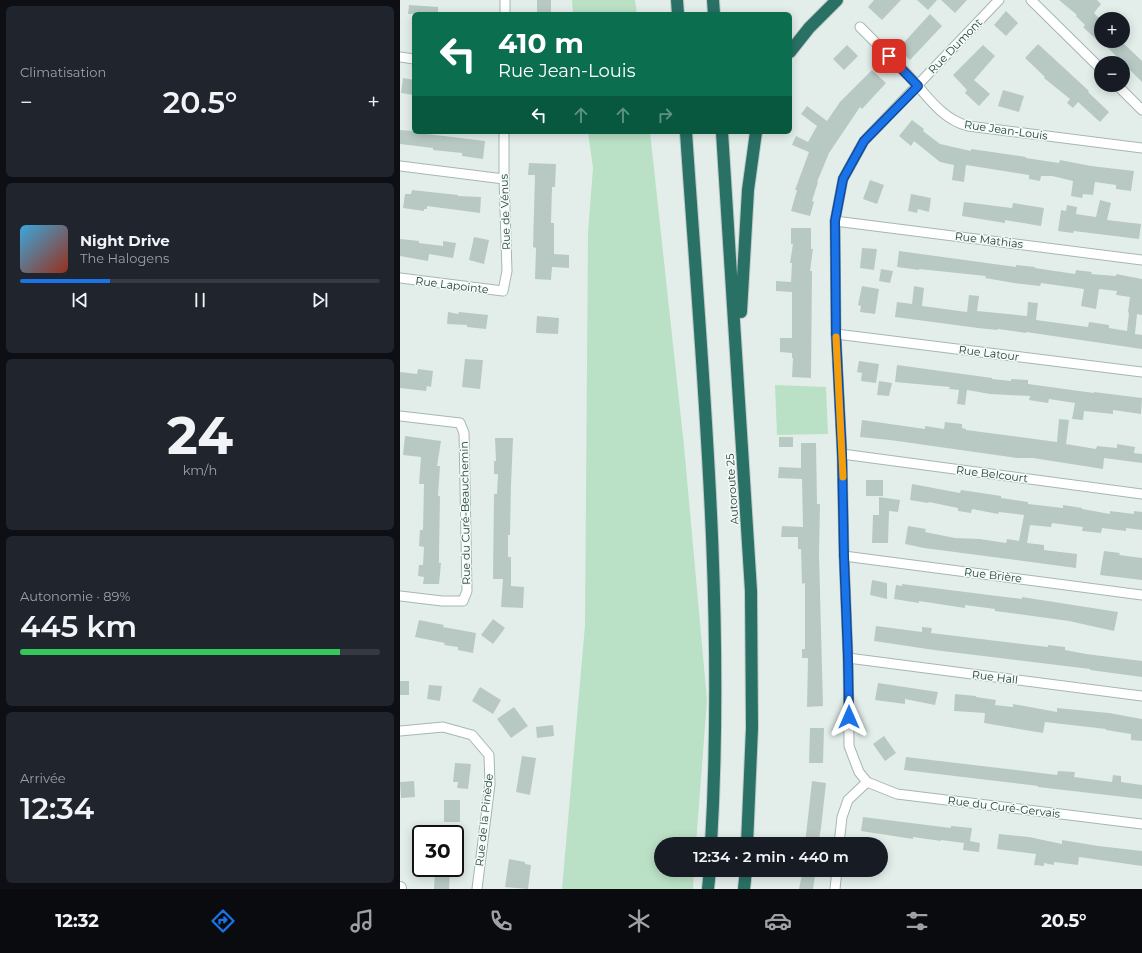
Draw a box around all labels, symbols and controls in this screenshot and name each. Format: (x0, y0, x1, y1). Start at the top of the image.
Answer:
map controls (1094, 12, 1130, 92)
button: + (1094, 12, 1130, 48)
street label: Rue Dumont (925, 15, 985, 77)
text: 410 m (498, 26, 584, 60)
icon: left (432, 28, 484, 80)
pin (872, 39, 906, 73)
icon: arrive (878, 45, 900, 67)
button: − (1094, 56, 1130, 92)
text: Rue Jean-Louis (498, 60, 635, 82)
text: Climatisation (20, 64, 106, 80)
text: 20.5° (163, 84, 237, 121)
text: − (20, 89, 33, 116)
text: + (367, 89, 380, 116)
icon: left (528, 104, 550, 126)
icon: ahead (570, 104, 592, 126)
icon: ahead (612, 104, 634, 126)
icon: right (654, 104, 676, 126)
street label: Rue Jean-Louis (963, 117, 1049, 143)
street label: Rue de Vénus (497, 173, 513, 250)
street label: Rue Mathias (954, 229, 1025, 251)
text: Night Drive (80, 231, 170, 250)
text: The Halogens (80, 250, 169, 266)
street label: Rue Lapointe (415, 274, 490, 296)
icon: previous (69, 289, 91, 311)
icon: pause (189, 289, 211, 311)
icon: next (309, 289, 331, 311)
street label: Rue Latour (958, 342, 1020, 364)
text: 24 (167, 404, 233, 467)
street label: Rue du Curé-Beauchemin (457, 441, 473, 585)
street label: Autoroute 25 (723, 453, 741, 525)
text: km/h (183, 462, 217, 478)
street label: Rue Belcourt (955, 463, 1029, 485)
street label: Rue Brière (963, 565, 1023, 586)
text: Autonomie · 89% (20, 588, 130, 604)
text: 445 km (20, 608, 137, 645)
street label: Rue Hall (971, 667, 1019, 687)
position arrow (828, 696, 870, 738)
text: Arrivée (20, 770, 66, 786)
street label: Rue de la Pinède (472, 773, 496, 867)
text: 12:34 (20, 790, 94, 827)
street label: Rue du Curé-Gervais (947, 793, 1062, 821)
speed limit sign: 30 (412, 825, 464, 877)
text: 12:34 · 2 min · 440 m (693, 847, 849, 866)
icon: directions (209, 907, 237, 935)
icon: music (348, 907, 376, 935)
icon: phone (487, 907, 515, 935)
icon: climate (625, 907, 653, 935)
icon: car (764, 907, 792, 935)
icon: filters (903, 907, 931, 935)
text: 12:32 (55, 910, 99, 932)
text: 20.5° (1041, 910, 1087, 932)

